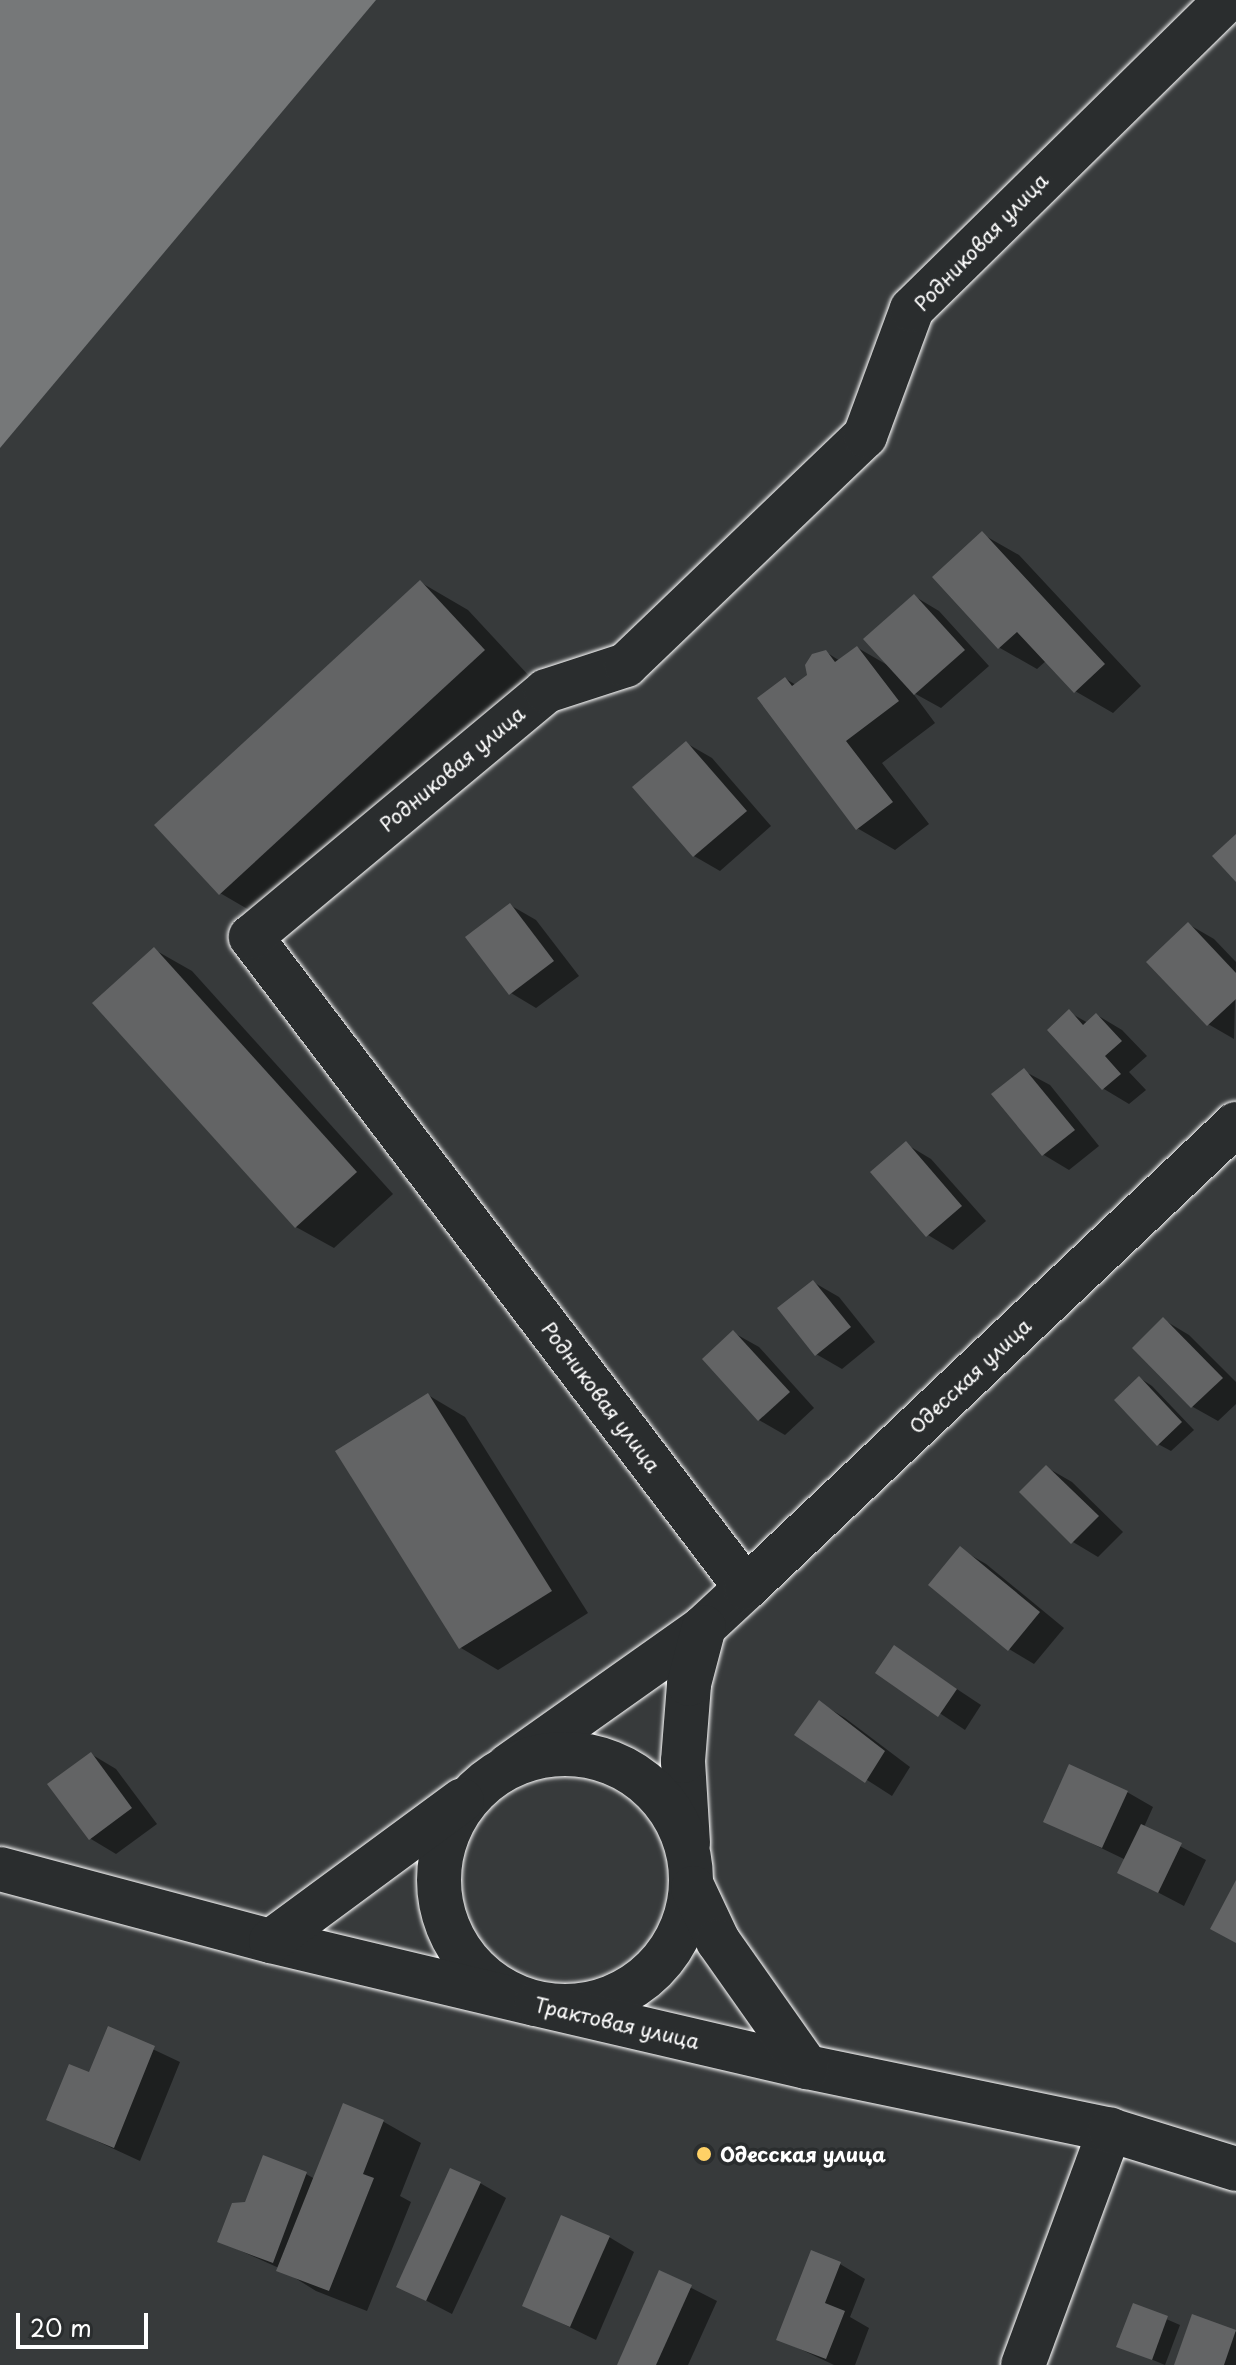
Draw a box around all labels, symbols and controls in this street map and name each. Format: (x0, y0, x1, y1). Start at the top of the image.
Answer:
street label: Родниковая улица (909, 168, 1053, 316)
street label: Родниковая улица (374, 701, 530, 837)
street label: Одесская улица (904, 1313, 1036, 1439)
street label: Родниковая улица (537, 1317, 665, 1477)
street label: Трактовая улица (532, 1992, 702, 2054)
place label: Одесская улица (720, 2142, 887, 2166)
marker: Одесская улица (695, 2145, 713, 2163)
scale bar (20, 2297, 152, 2347)
text: 20 m (30, 2309, 92, 2345)

